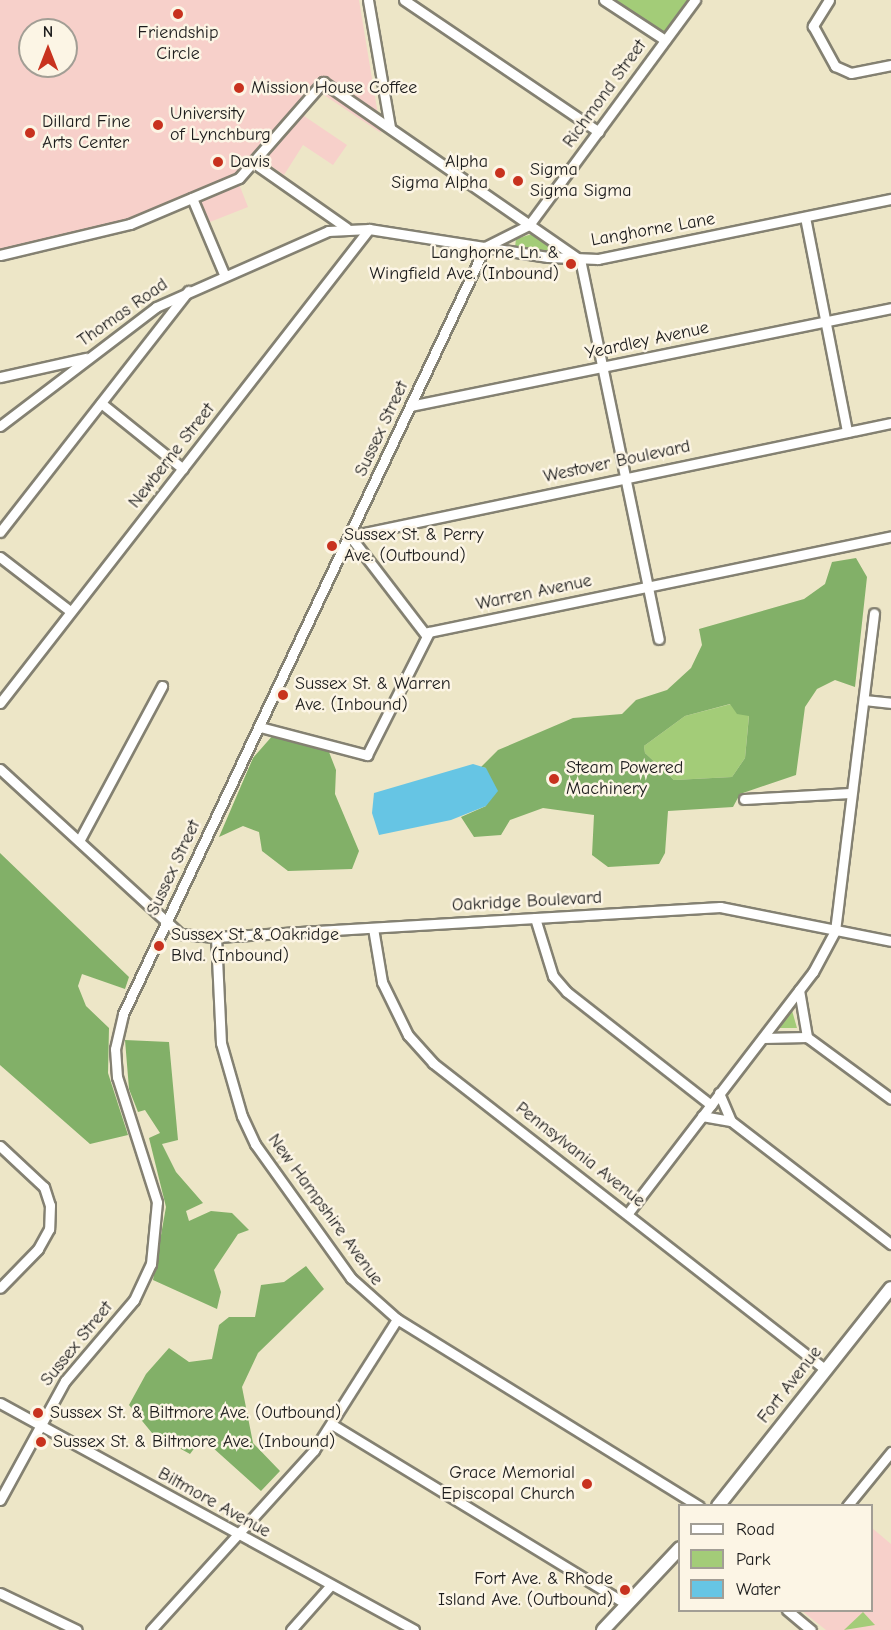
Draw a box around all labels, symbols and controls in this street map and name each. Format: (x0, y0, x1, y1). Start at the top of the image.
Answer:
marker: Friendship Circle (171, 7, 185, 21)
north arrow (18, 18, 78, 78)
text: N (43, 23, 53, 41)
place label: Friendship Circle (138, 23, 218, 66)
street label: Richmond Street (559, 36, 651, 152)
place label: Mission House Coffee (251, 77, 417, 99)
marker: Mission House Coffee (232, 81, 246, 95)
place label: University of Lynchburg (170, 104, 271, 146)
place label: Dillard Fine Arts Center (42, 112, 130, 154)
marker: University of Lynchburg (151, 118, 165, 132)
marker: Dillard Fine Arts Center (23, 126, 37, 140)
place label: Davis (230, 151, 270, 173)
place label: Alpha Sigma Alpha (391, 152, 488, 195)
marker: Davis (211, 155, 225, 169)
place label: Sigma Sigma Sigma (530, 160, 631, 202)
marker: Alpha Sigma Alpha (493, 166, 507, 180)
marker: Sigma Sigma Sigma (511, 174, 525, 188)
street label: Langhorne Lane (589, 208, 717, 252)
place label: Langhorne Ln. & Wingfield Ave. (Inbound) (369, 243, 559, 286)
marker: Langhorne Ln. & Wingfield Ave. (Inbound) (564, 257, 578, 271)
street label: Thomas Road (74, 274, 172, 352)
street label: Yeardley Avenue (583, 317, 711, 365)
street label: Sussex Street (351, 378, 413, 480)
street label: Newberne Street (124, 399, 220, 513)
street label: Westover Boulevard (542, 436, 692, 488)
place label: Sussex St. & Perry Ave. (Outbound) (344, 525, 484, 568)
marker: Sussex St. & Perry Ave. (Outbound) (325, 539, 339, 553)
street label: Warren Avenue (474, 570, 594, 616)
place label: Sussex St. & Warren Ave. (Inbound) (295, 674, 451, 716)
marker: Sussex St. & Warren Ave. (Inbound) (276, 688, 290, 702)
place label: Steam Powered Machinery (566, 758, 683, 800)
marker: Steam Powered Machinery (547, 772, 561, 786)
street label: Sussex Street (143, 817, 205, 919)
street label: Oakridge Boulevard (451, 887, 603, 917)
place label: Sussex St. & Oakridge Blvd. (Inbound) (171, 925, 339, 968)
marker: Sussex St. & Oakridge Blvd. (Inbound) (152, 939, 166, 953)
street label: Pennsylvania Avenue (511, 1098, 649, 1212)
street label: New Hampshire Avenue (263, 1130, 387, 1290)
street label: Sussex Street (36, 1297, 118, 1391)
street label: Fort Avenue (753, 1342, 827, 1428)
place label: Sussex St. & Biltmore Ave. (Outbound) (50, 1402, 341, 1424)
marker: Sussex St. & Biltmore Ave. (Outbound) (31, 1406, 45, 1420)
place label: Sussex St. & Biltmore Ave. (Inbound) (53, 1431, 335, 1453)
marker: Sussex St. & Biltmore Ave. (Inbound) (34, 1435, 48, 1449)
street label: Biltmore Avenue (154, 1463, 274, 1543)
place label: Grace Memorial Episcopal Church (441, 1463, 575, 1506)
marker: Grace Memorial Episcopal Church (580, 1477, 594, 1491)
legend (678, 1504, 873, 1612)
text: Road (736, 1519, 775, 1540)
text: Park (736, 1549, 770, 1570)
place label: Fort Ave. & Rhode Island Ave. (Outbound) (438, 1569, 613, 1612)
text: Water (736, 1579, 780, 1600)
marker: Fort Ave. & Rhode Island Ave. (Outbound) (618, 1583, 632, 1597)

